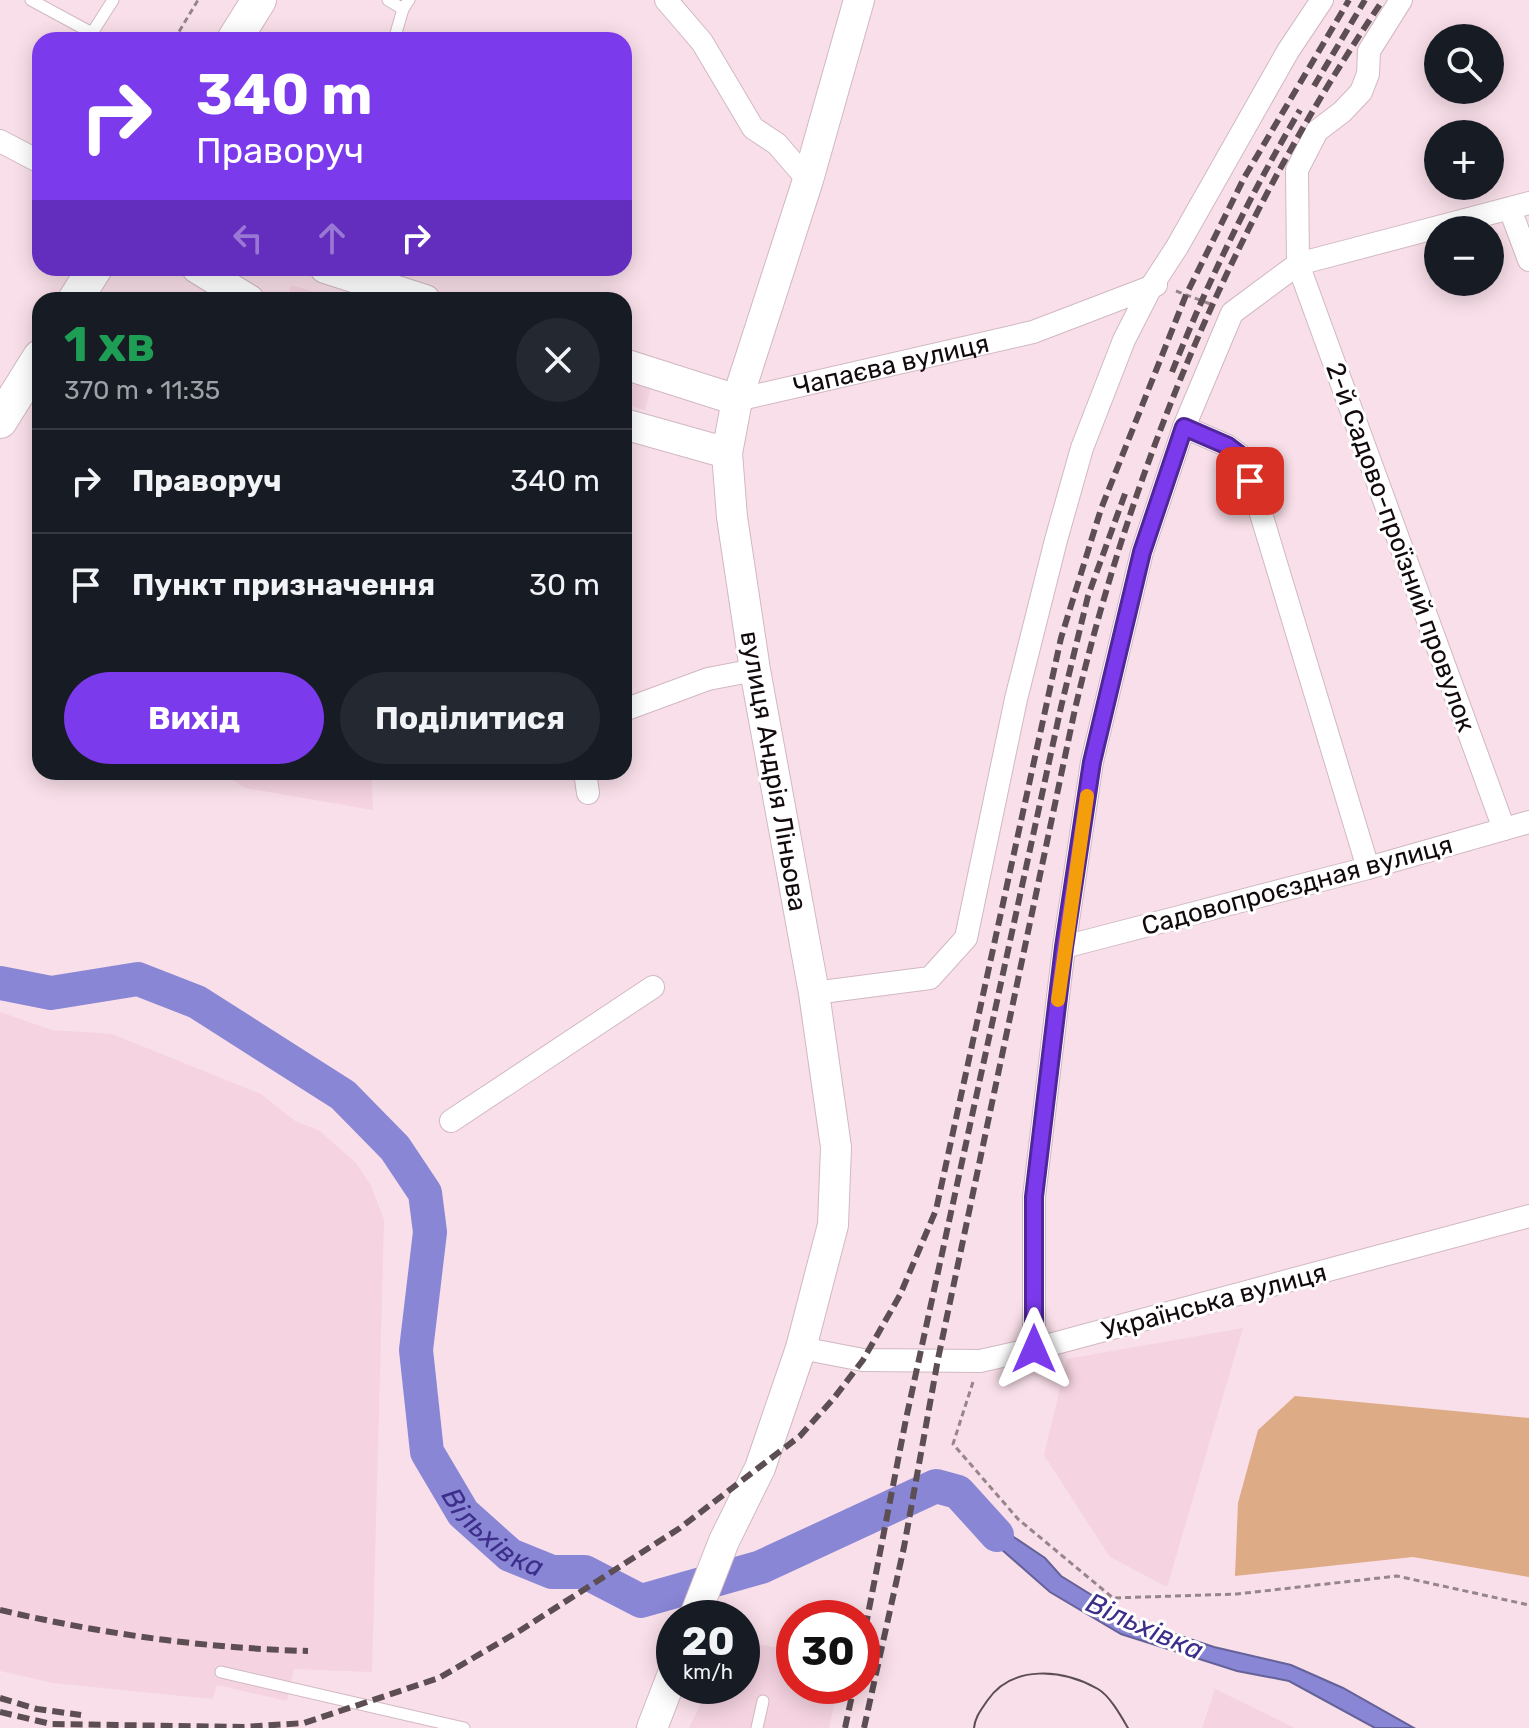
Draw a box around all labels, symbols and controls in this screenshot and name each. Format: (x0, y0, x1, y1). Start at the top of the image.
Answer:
map controls (1424, 24, 1504, 296)
button: search (1424, 24, 1504, 104)
text: 340 m (196, 62, 372, 128)
icon: right (64, 64, 168, 168)
button: + (1424, 120, 1504, 200)
text: Праворуч (196, 129, 364, 172)
icon: left (226, 216, 270, 260)
icon: ahead (310, 216, 354, 260)
icon: right (394, 216, 438, 260)
button: − (1424, 216, 1504, 296)
text: 1 хв (64, 316, 155, 373)
button: close (516, 318, 600, 402)
street label: Чапаєва вулиця (790, 328, 992, 403)
street label: 2-й Садово-проїзний провулок (1319, 358, 1482, 736)
text: 370 m · 11:35 (64, 375, 220, 406)
pin (1216, 447, 1284, 515)
icon: right (64, 459, 108, 503)
icon: arrive (1228, 459, 1272, 503)
text: Праворуч (132, 463, 282, 499)
text: 340 m (510, 463, 600, 499)
icon: arrive (64, 563, 108, 607)
text: Пункт призначення (132, 567, 435, 603)
text: 30 m (529, 567, 600, 603)
street label: вулиця Андрія Ліньова (734, 629, 813, 914)
button: Вихід (64, 672, 324, 764)
button: Поділитися (340, 672, 600, 764)
street label: Садовопроєздная вулиця (1138, 829, 1456, 942)
street label: Українська вулиця (1098, 1257, 1330, 1346)
position arrow (992, 1307, 1076, 1391)
water label: Вільхівка (435, 1482, 548, 1584)
water label: Вільхівка (1081, 1586, 1208, 1667)
speed limit sign: 30 (776, 1600, 880, 1704)
text: 20 (681, 1618, 735, 1665)
text: km/h (683, 1660, 733, 1684)

